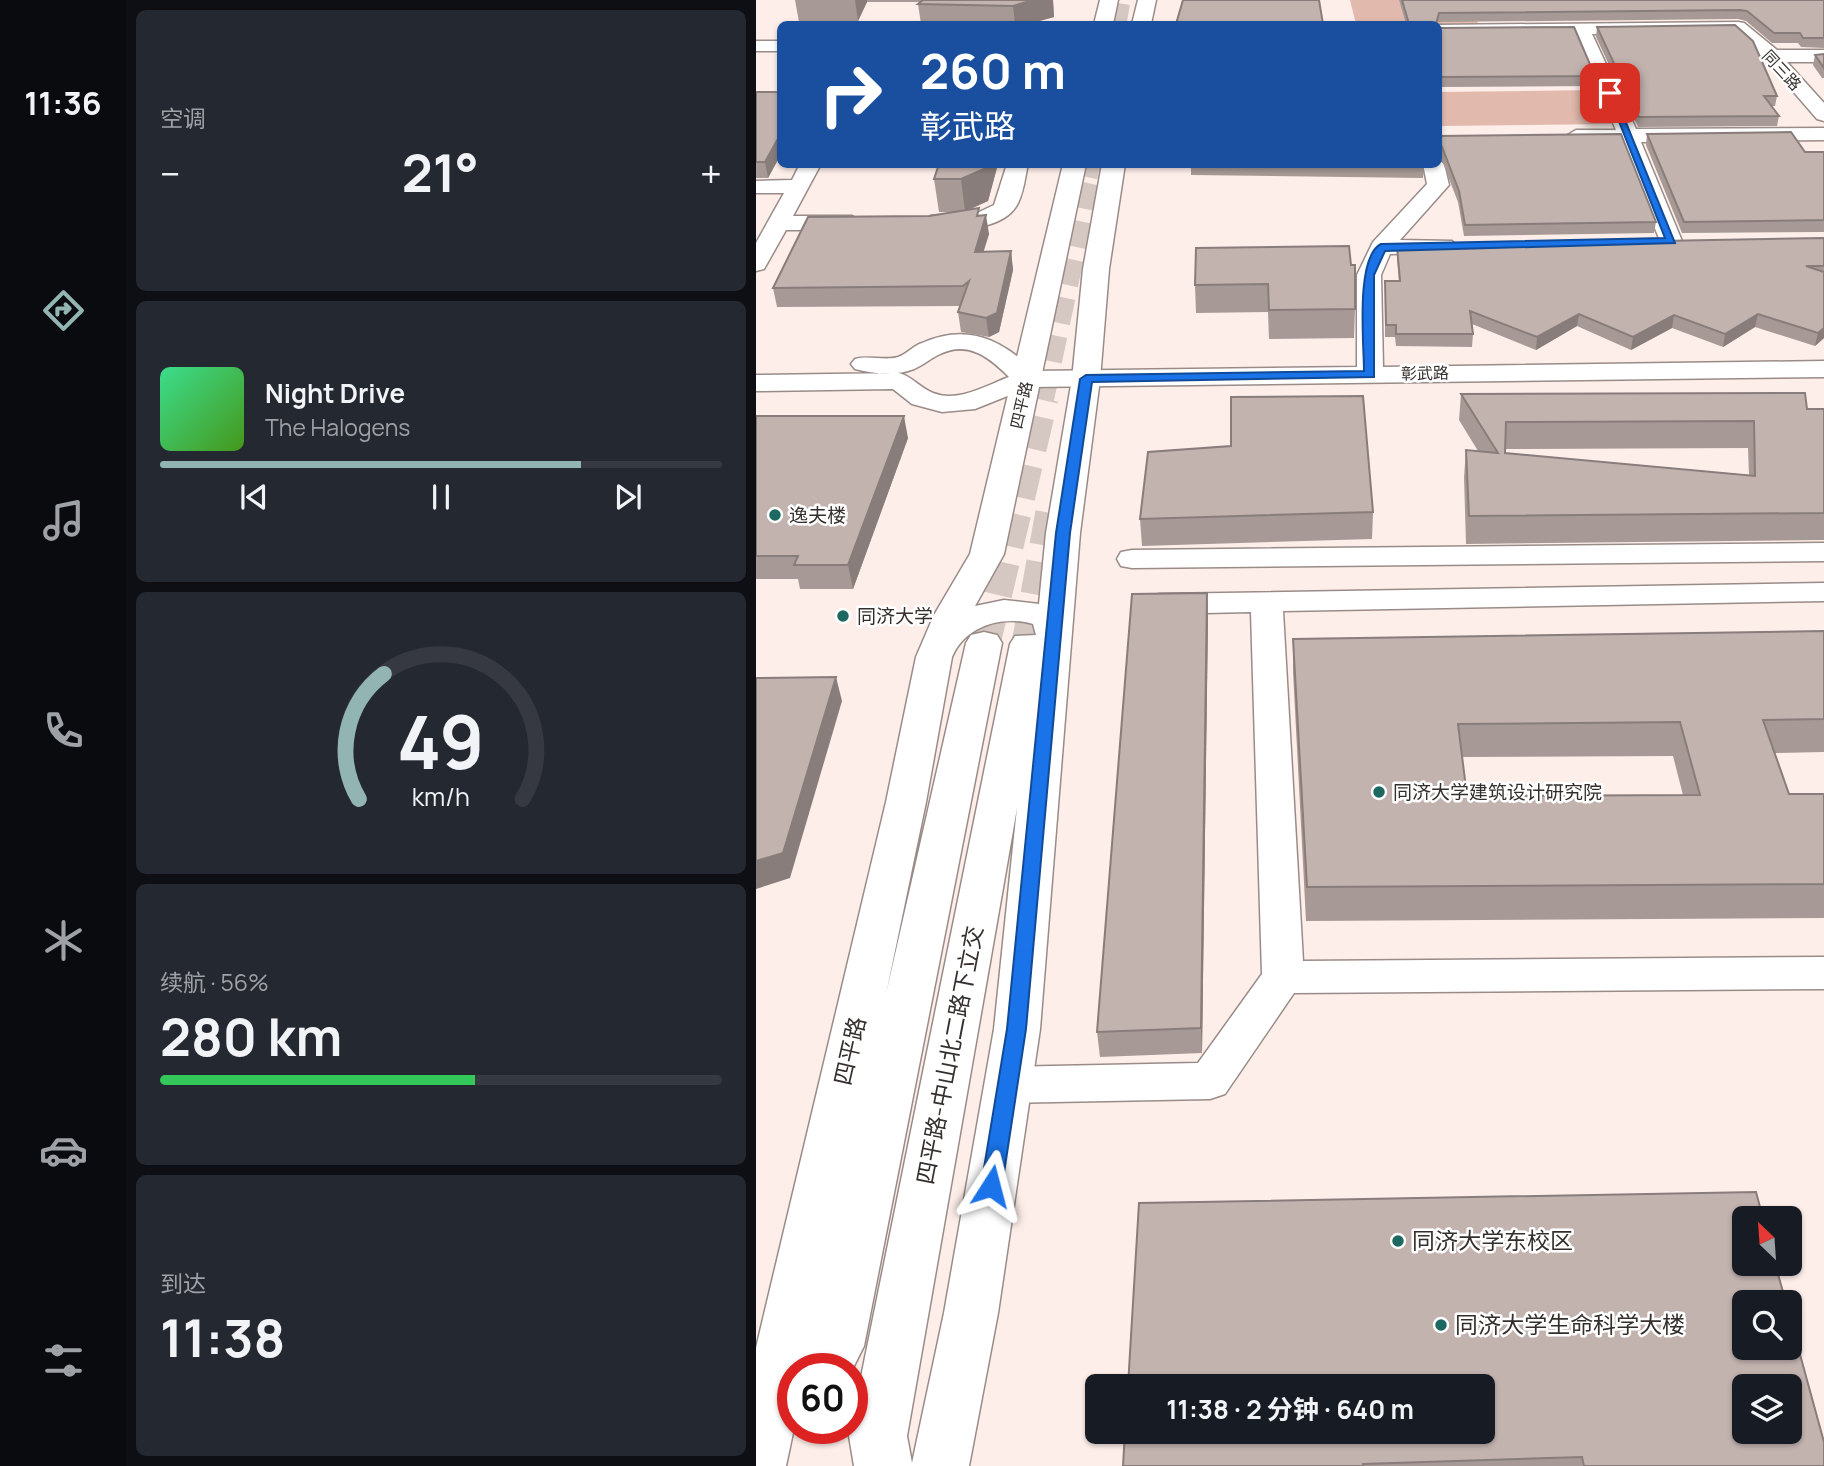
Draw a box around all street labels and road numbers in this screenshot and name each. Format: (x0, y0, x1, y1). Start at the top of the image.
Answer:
street label: 同三路 (1758, 45, 1806, 95)
street label: 彰武路 (1401, 362, 1449, 384)
street label: 四平路 (1005, 379, 1037, 431)
street label: 四平路-中山北二路下立交 (908, 923, 990, 1187)
street label: 四平路 (826, 1014, 872, 1088)

